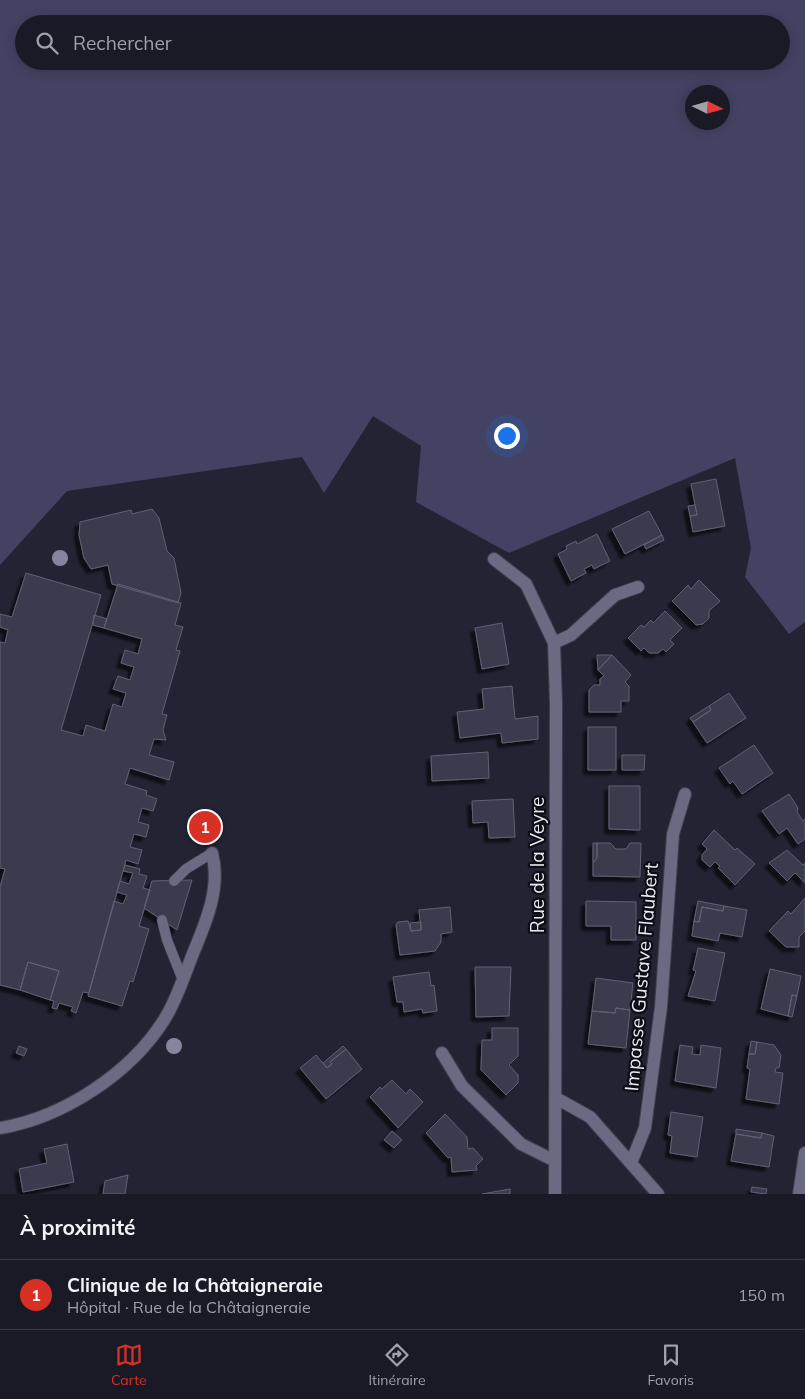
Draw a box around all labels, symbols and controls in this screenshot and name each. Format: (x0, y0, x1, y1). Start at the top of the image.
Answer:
search box (15, 15, 790, 70)
icon: search (33, 29, 61, 57)
text: Rechercher (73, 31, 172, 55)
north arrow (685, 85, 730, 130)
your location (494, 423, 520, 449)
street label: Rue de la Veyre (525, 797, 549, 933)
pin: 1 (189, 808, 221, 846)
street label: Impasse Gustave Flaubert (619, 861, 663, 1092)
text: À proximité (20, 1214, 136, 1240)
text: Clinique de la Châtaigneraie (67, 1273, 323, 1297)
text: 1 (31, 1285, 41, 1305)
text: 150 m (738, 1285, 785, 1305)
text: Hôpital · Rue de la Châtaigneraie (67, 1297, 311, 1317)
tab: Carte (111, 1341, 147, 1389)
tab: Itinéraire (368, 1341, 426, 1389)
tab: Favoris (647, 1341, 694, 1389)

